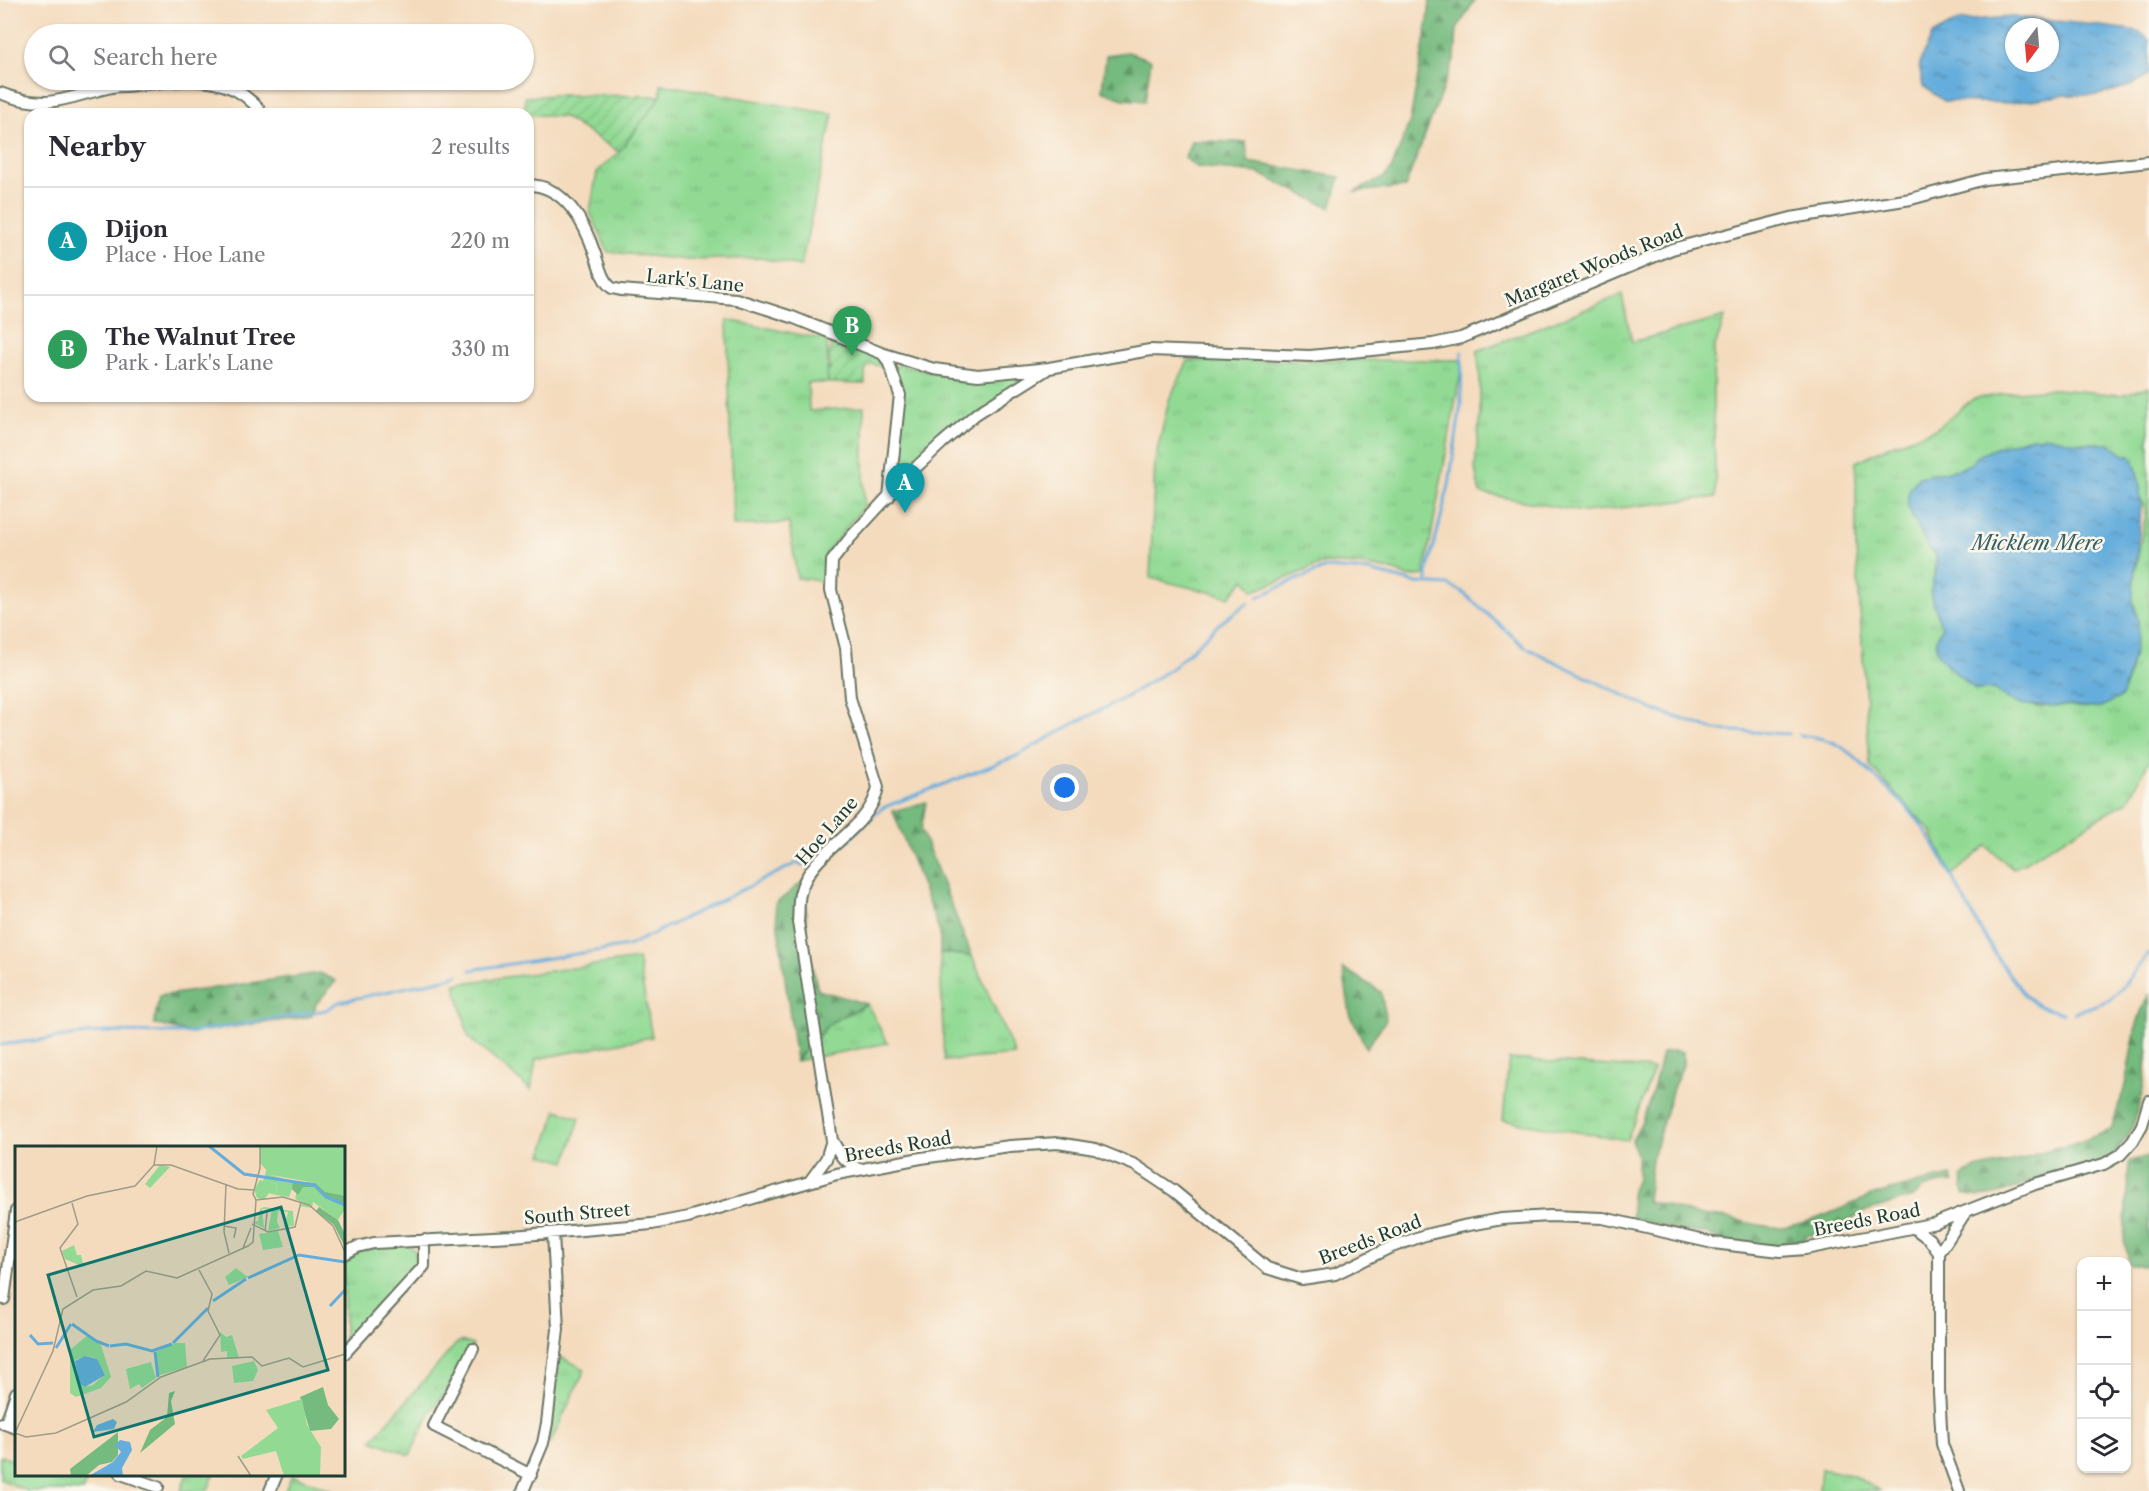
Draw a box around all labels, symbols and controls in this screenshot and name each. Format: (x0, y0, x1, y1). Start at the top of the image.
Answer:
north arrow (2005, 18, 2059, 72)
search box (24, 24, 534, 90)
icon: search (45, 41, 78, 74)
text: Search here (93, 44, 218, 71)
text: Nearby (48, 131, 146, 163)
text: 2 results (431, 135, 510, 159)
text: Dijon (105, 216, 168, 243)
street label: Margaret Woods Road (1502, 220, 1686, 312)
text: A (60, 229, 75, 253)
text: 220 m (450, 229, 510, 253)
text: Place · Hoe Lane (105, 243, 266, 267)
street label: Lark's Lane (645, 265, 745, 297)
pin: B (832, 306, 872, 356)
text: The Walnut Tree (105, 324, 296, 351)
text: B (60, 337, 75, 361)
text: 330 m (451, 337, 510, 361)
text: Park · Lark's Lane (105, 351, 273, 375)
pin: A (886, 464, 924, 513)
water label: Micklem Mere (1970, 531, 2103, 555)
your location (1050, 773, 1079, 802)
street label: Hoe Lane (791, 792, 863, 870)
street label: Breeds Road (843, 1127, 953, 1167)
inset map (15, 1146, 345, 1476)
street label: South Street (523, 1198, 632, 1230)
street label: Breeds Road (1812, 1199, 1922, 1241)
street label: Breeds Road (1316, 1210, 1424, 1270)
map controls (2077, 1257, 2131, 1473)
button: + (2077, 1257, 2131, 1311)
button: − (2077, 1311, 2131, 1365)
button: locate (2077, 1365, 2131, 1419)
button: layers (2077, 1419, 2131, 1473)

